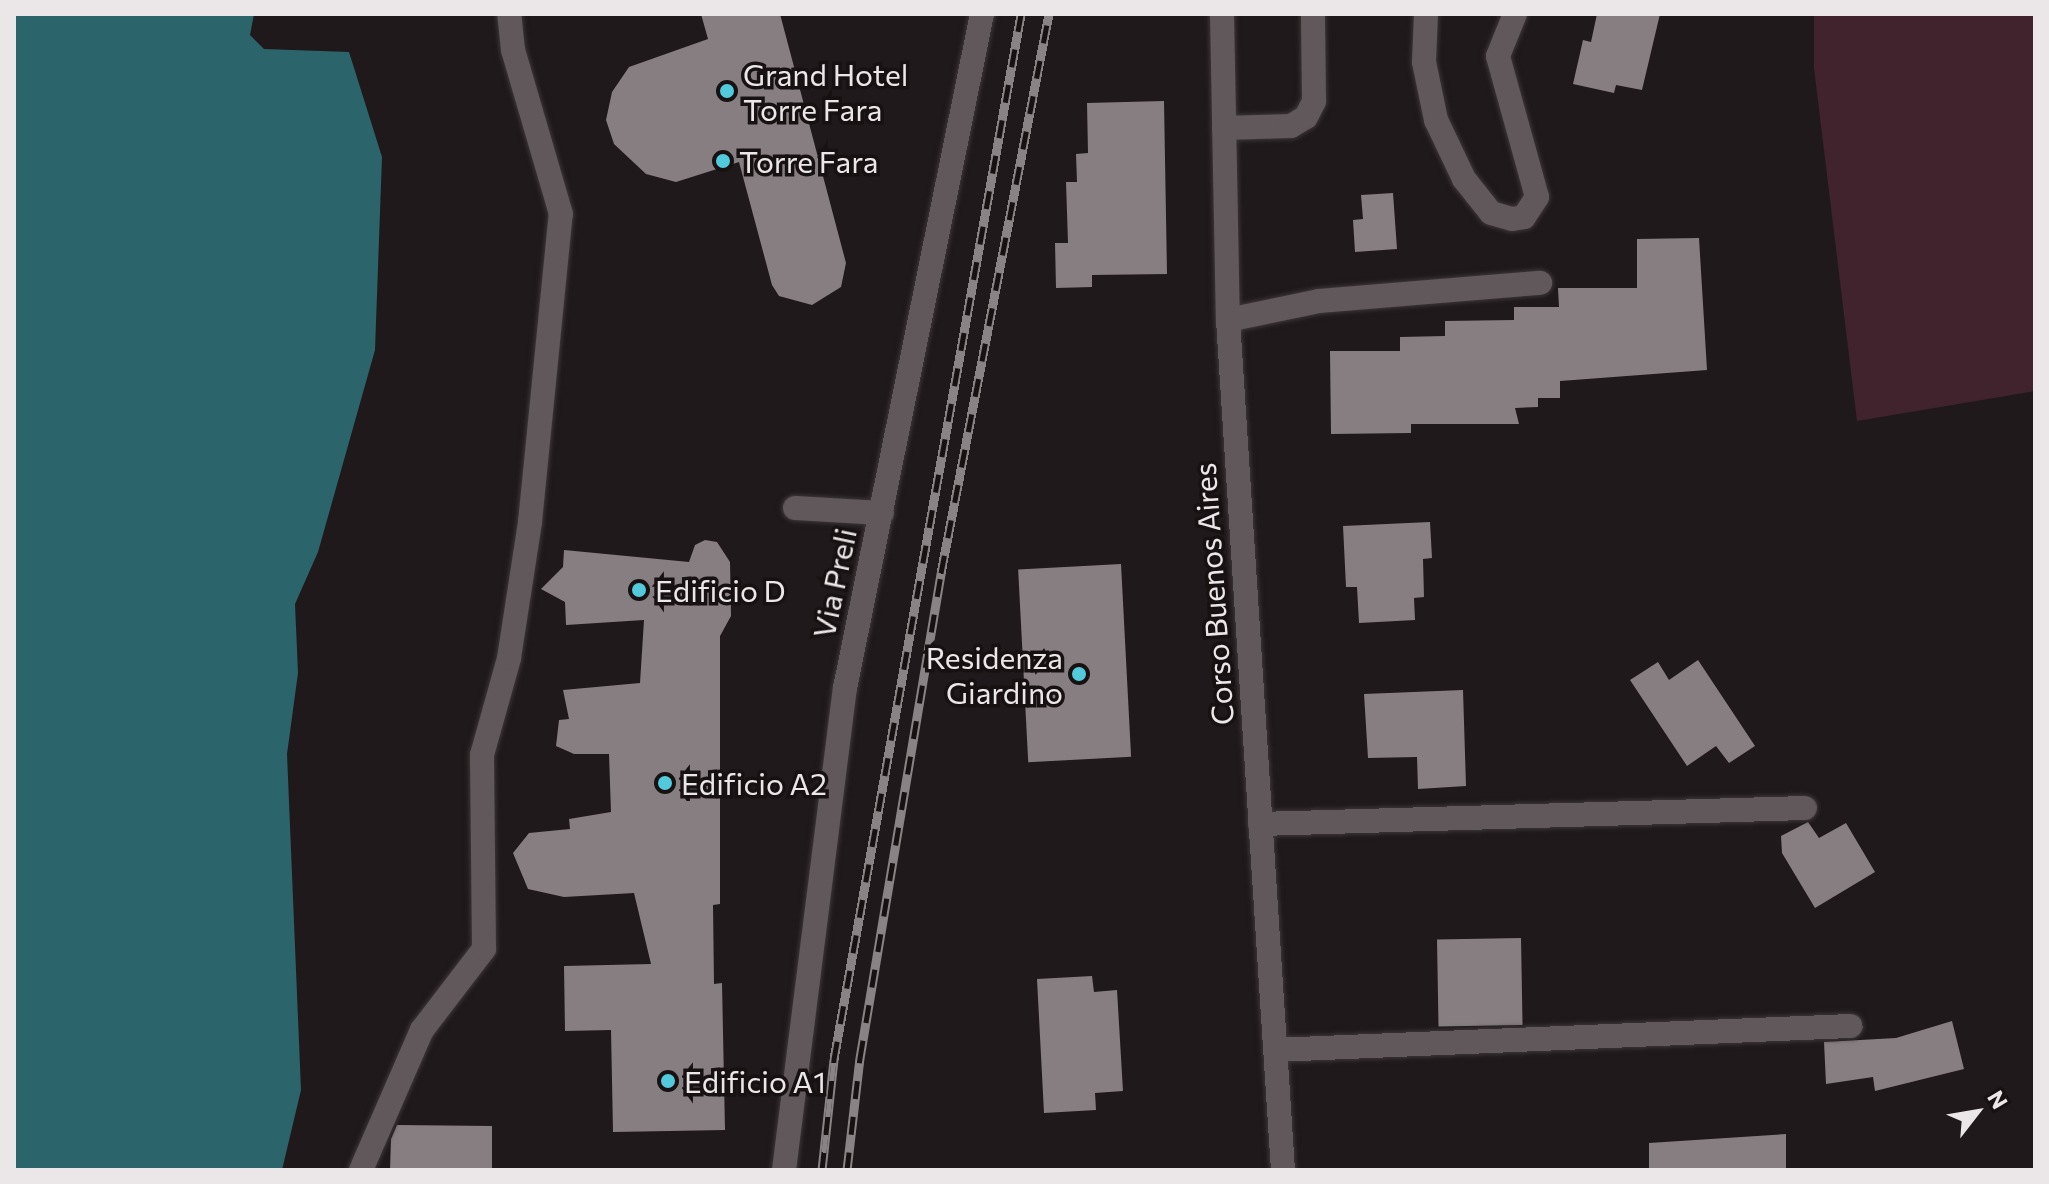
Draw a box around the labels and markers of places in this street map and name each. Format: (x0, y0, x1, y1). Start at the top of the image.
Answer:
place label: Grand Hotel Torre Fara (743, 56, 908, 126)
marker: Grand Hotel Torre Fara (718, 82, 736, 100)
place label: Torre Fara (739, 143, 879, 179)
marker: Torre Fara (714, 152, 732, 170)
place label: Edificio D (655, 572, 786, 608)
marker: Edificio D (630, 581, 648, 599)
place label: Residenza Giardino (926, 639, 1063, 710)
marker: Residenza Giardino (1070, 665, 1088, 683)
place label: Edificio A2 (681, 765, 827, 801)
marker: Edificio A2 (656, 774, 674, 792)
place label: Edificio A1 (684, 1063, 826, 1099)
marker: Edificio A1 (659, 1072, 677, 1090)

